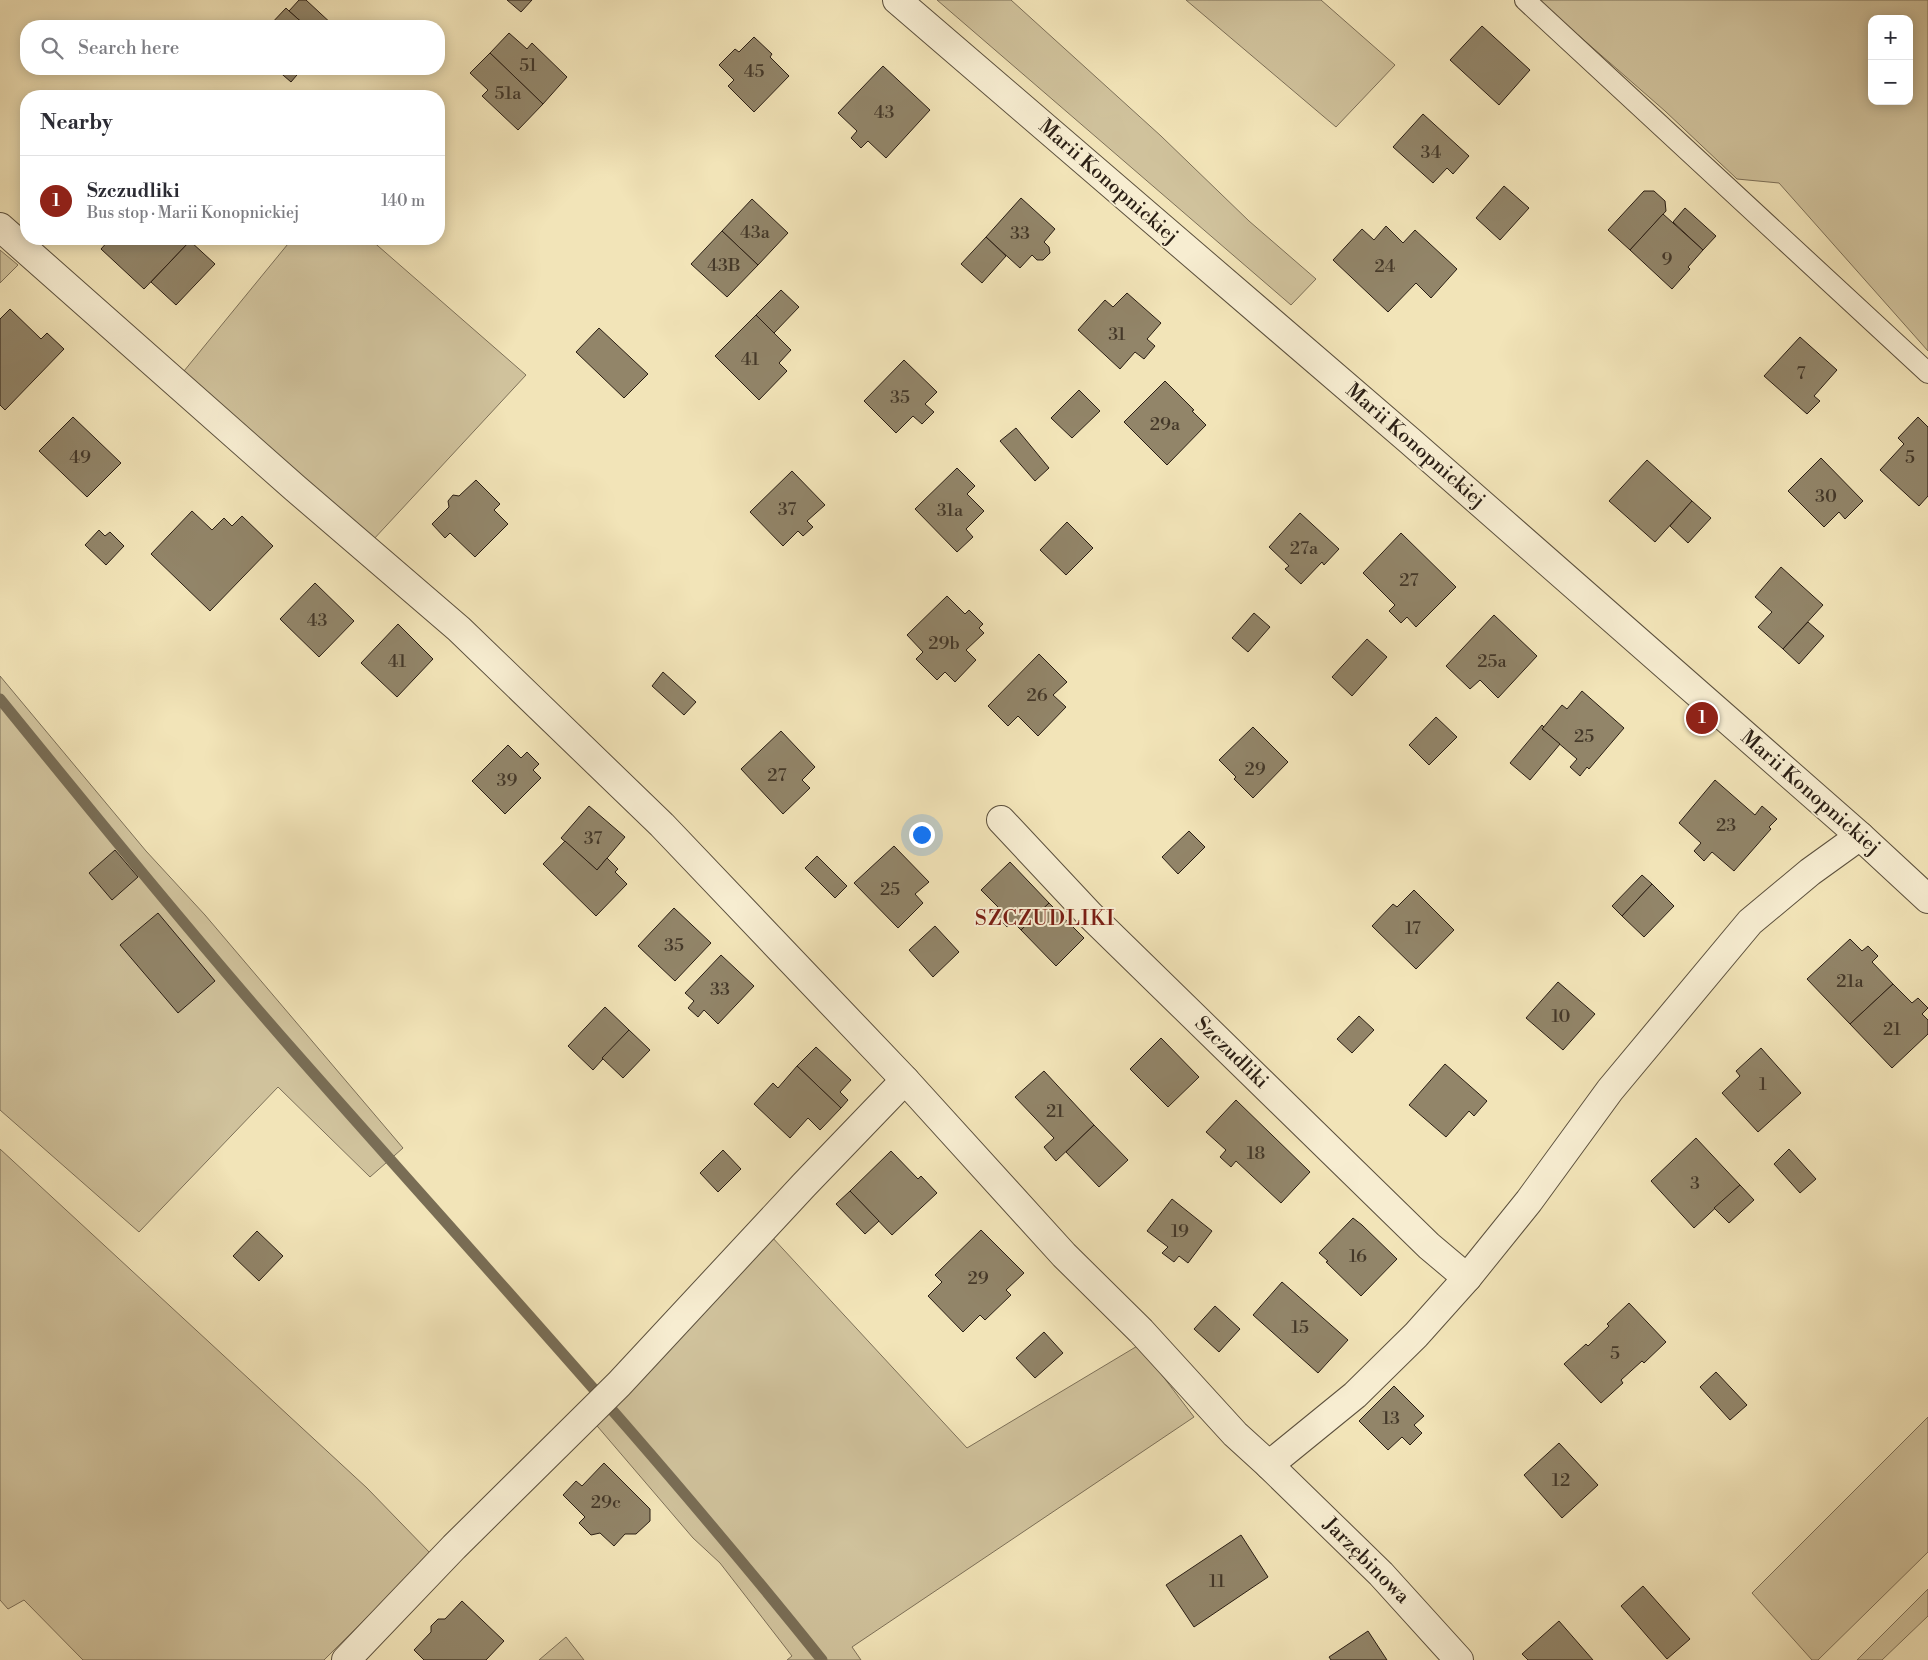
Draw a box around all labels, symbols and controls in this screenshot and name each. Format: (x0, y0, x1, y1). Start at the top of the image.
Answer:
map controls (1868, 15, 1913, 105)
button: + (1868, 15, 1913, 60)
search box (20, 20, 445, 75)
icon: search (38, 34, 66, 62)
text: Search here (78, 36, 179, 60)
house number: 51 (519, 54, 537, 77)
house number: 45 (744, 60, 764, 83)
button: − (1868, 60, 1913, 105)
house number: 51a (495, 82, 522, 105)
house number: 43 (874, 101, 894, 124)
text: Nearby (40, 110, 113, 136)
street label: Marii Konopnickiej (1033, 115, 1183, 249)
house number: 34 (1421, 141, 1442, 164)
text: Szczudliki (87, 179, 180, 203)
text: 1 (52, 191, 60, 211)
text: 140 m (381, 191, 425, 211)
text: Bus stop · Marii Konopnickiej (87, 203, 299, 223)
house number: 43a (740, 221, 771, 244)
house number: 33 (1010, 222, 1030, 245)
house number: 9 (1662, 248, 1673, 271)
house number: 43B (707, 254, 741, 277)
house number: 24 (1374, 255, 1396, 278)
house number: 31 (1108, 323, 1126, 346)
house number: 41 (741, 348, 759, 371)
house number: 7 (1796, 362, 1806, 385)
street label: Marii Konopnickiej (1340, 379, 1490, 513)
house number: 35 (890, 386, 910, 409)
house number: 29a (1150, 413, 1181, 436)
house number: 49 (69, 446, 91, 469)
house number: 5 (1905, 446, 1915, 469)
house number: 30 (1815, 485, 1837, 508)
house number: 37 (778, 498, 796, 521)
house number: 31a (937, 499, 964, 522)
house number: 27a (1290, 537, 1319, 560)
house number: 27 (1399, 569, 1419, 592)
house number: 43 (307, 609, 327, 632)
house number: 29b (928, 632, 960, 655)
house number: 41 (388, 650, 406, 673)
house number: 25a (1477, 650, 1508, 673)
house number: 26 (1026, 684, 1048, 707)
pin: 1 (1686, 699, 1718, 737)
house number: 25 (1574, 725, 1594, 748)
street label: Marii Konopnickiej (1735, 726, 1885, 860)
house number: 29 (1244, 758, 1266, 781)
house number: 27 (767, 764, 787, 787)
house number: 39 (497, 769, 518, 792)
house number: 23 (1716, 814, 1736, 837)
your location (909, 822, 935, 848)
house number: 37 (584, 827, 602, 850)
house number: 25 (880, 878, 900, 901)
district label: SZCZUDLIKI (975, 906, 1115, 932)
house number: 17 (1405, 917, 1421, 940)
house number: 35 (664, 934, 684, 957)
house number: 21a (1836, 970, 1865, 993)
house number: 33 (710, 978, 730, 1001)
house number: 10 (1551, 1005, 1571, 1028)
street label: Szczudliki (1189, 1012, 1273, 1095)
house number: 21 (1883, 1018, 1901, 1041)
house number: 1 (1759, 1073, 1767, 1096)
house number: 21 (1046, 1100, 1064, 1123)
house number: 18 (1247, 1142, 1265, 1165)
house number: 3 (1690, 1172, 1700, 1195)
house number: 19 (1171, 1220, 1189, 1243)
house number: 16 (1349, 1245, 1367, 1268)
house number: 29 (967, 1267, 989, 1290)
house number: 15 (1291, 1316, 1309, 1339)
house number: 5 (1610, 1342, 1620, 1365)
house number: 13 (1382, 1407, 1400, 1430)
house number: 12 (1552, 1469, 1570, 1492)
house number: 29c (591, 1491, 621, 1514)
street label: Jarzębinowa (1317, 1512, 1415, 1610)
house number: 11 (1209, 1570, 1225, 1593)

